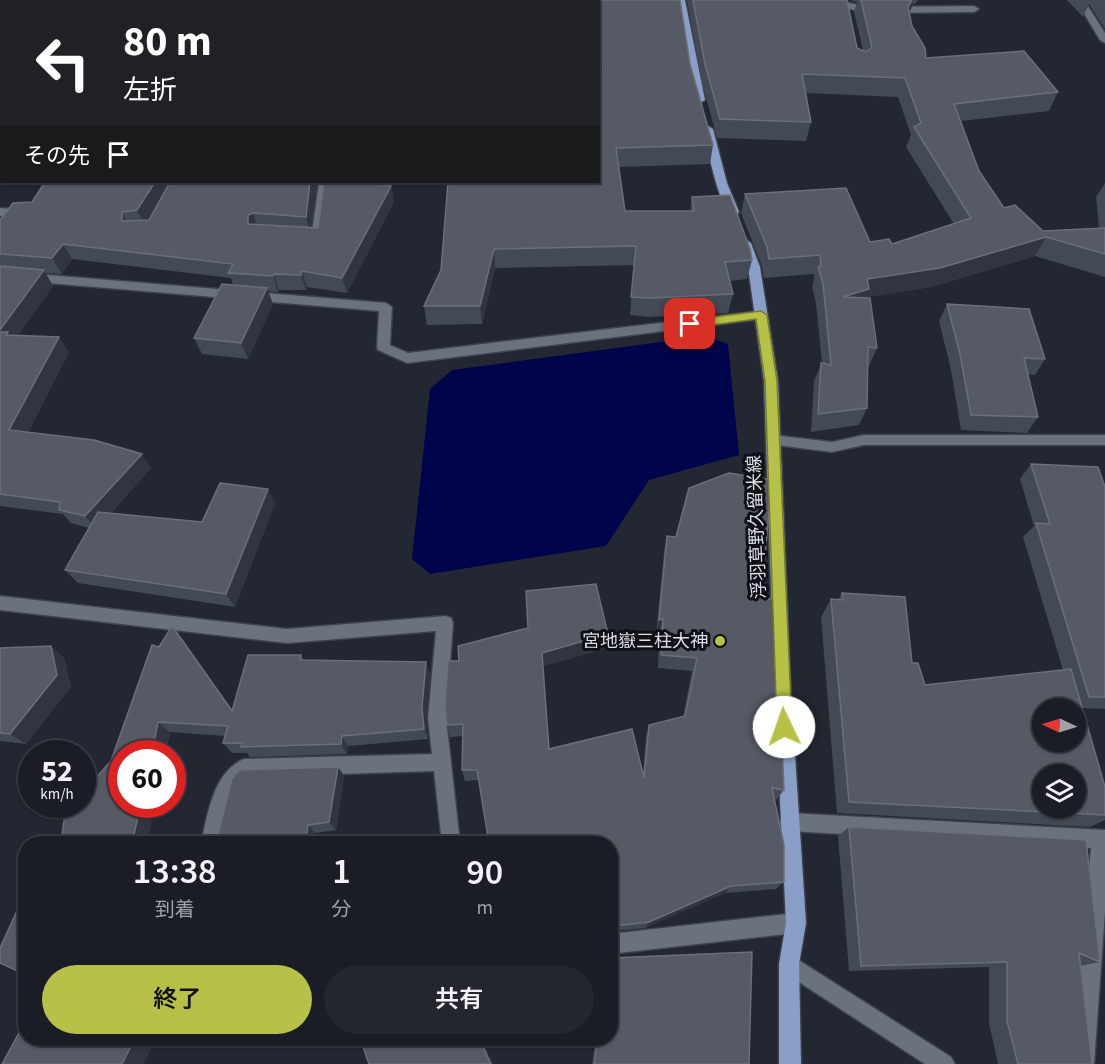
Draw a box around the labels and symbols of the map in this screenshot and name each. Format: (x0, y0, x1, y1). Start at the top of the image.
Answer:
pin (664, 298, 715, 349)
street label: 浮羽草野久留米線 (742, 455, 772, 599)
place label: 宮地嶽三柱大神 (582, 629, 708, 654)
marker: 宮地嶽三柱大神 (713, 634, 727, 648)
position arrow (752, 695, 816, 759)
north arrow (1032, 698, 1086, 752)
speed limit sign: 60 (108, 740, 186, 818)

